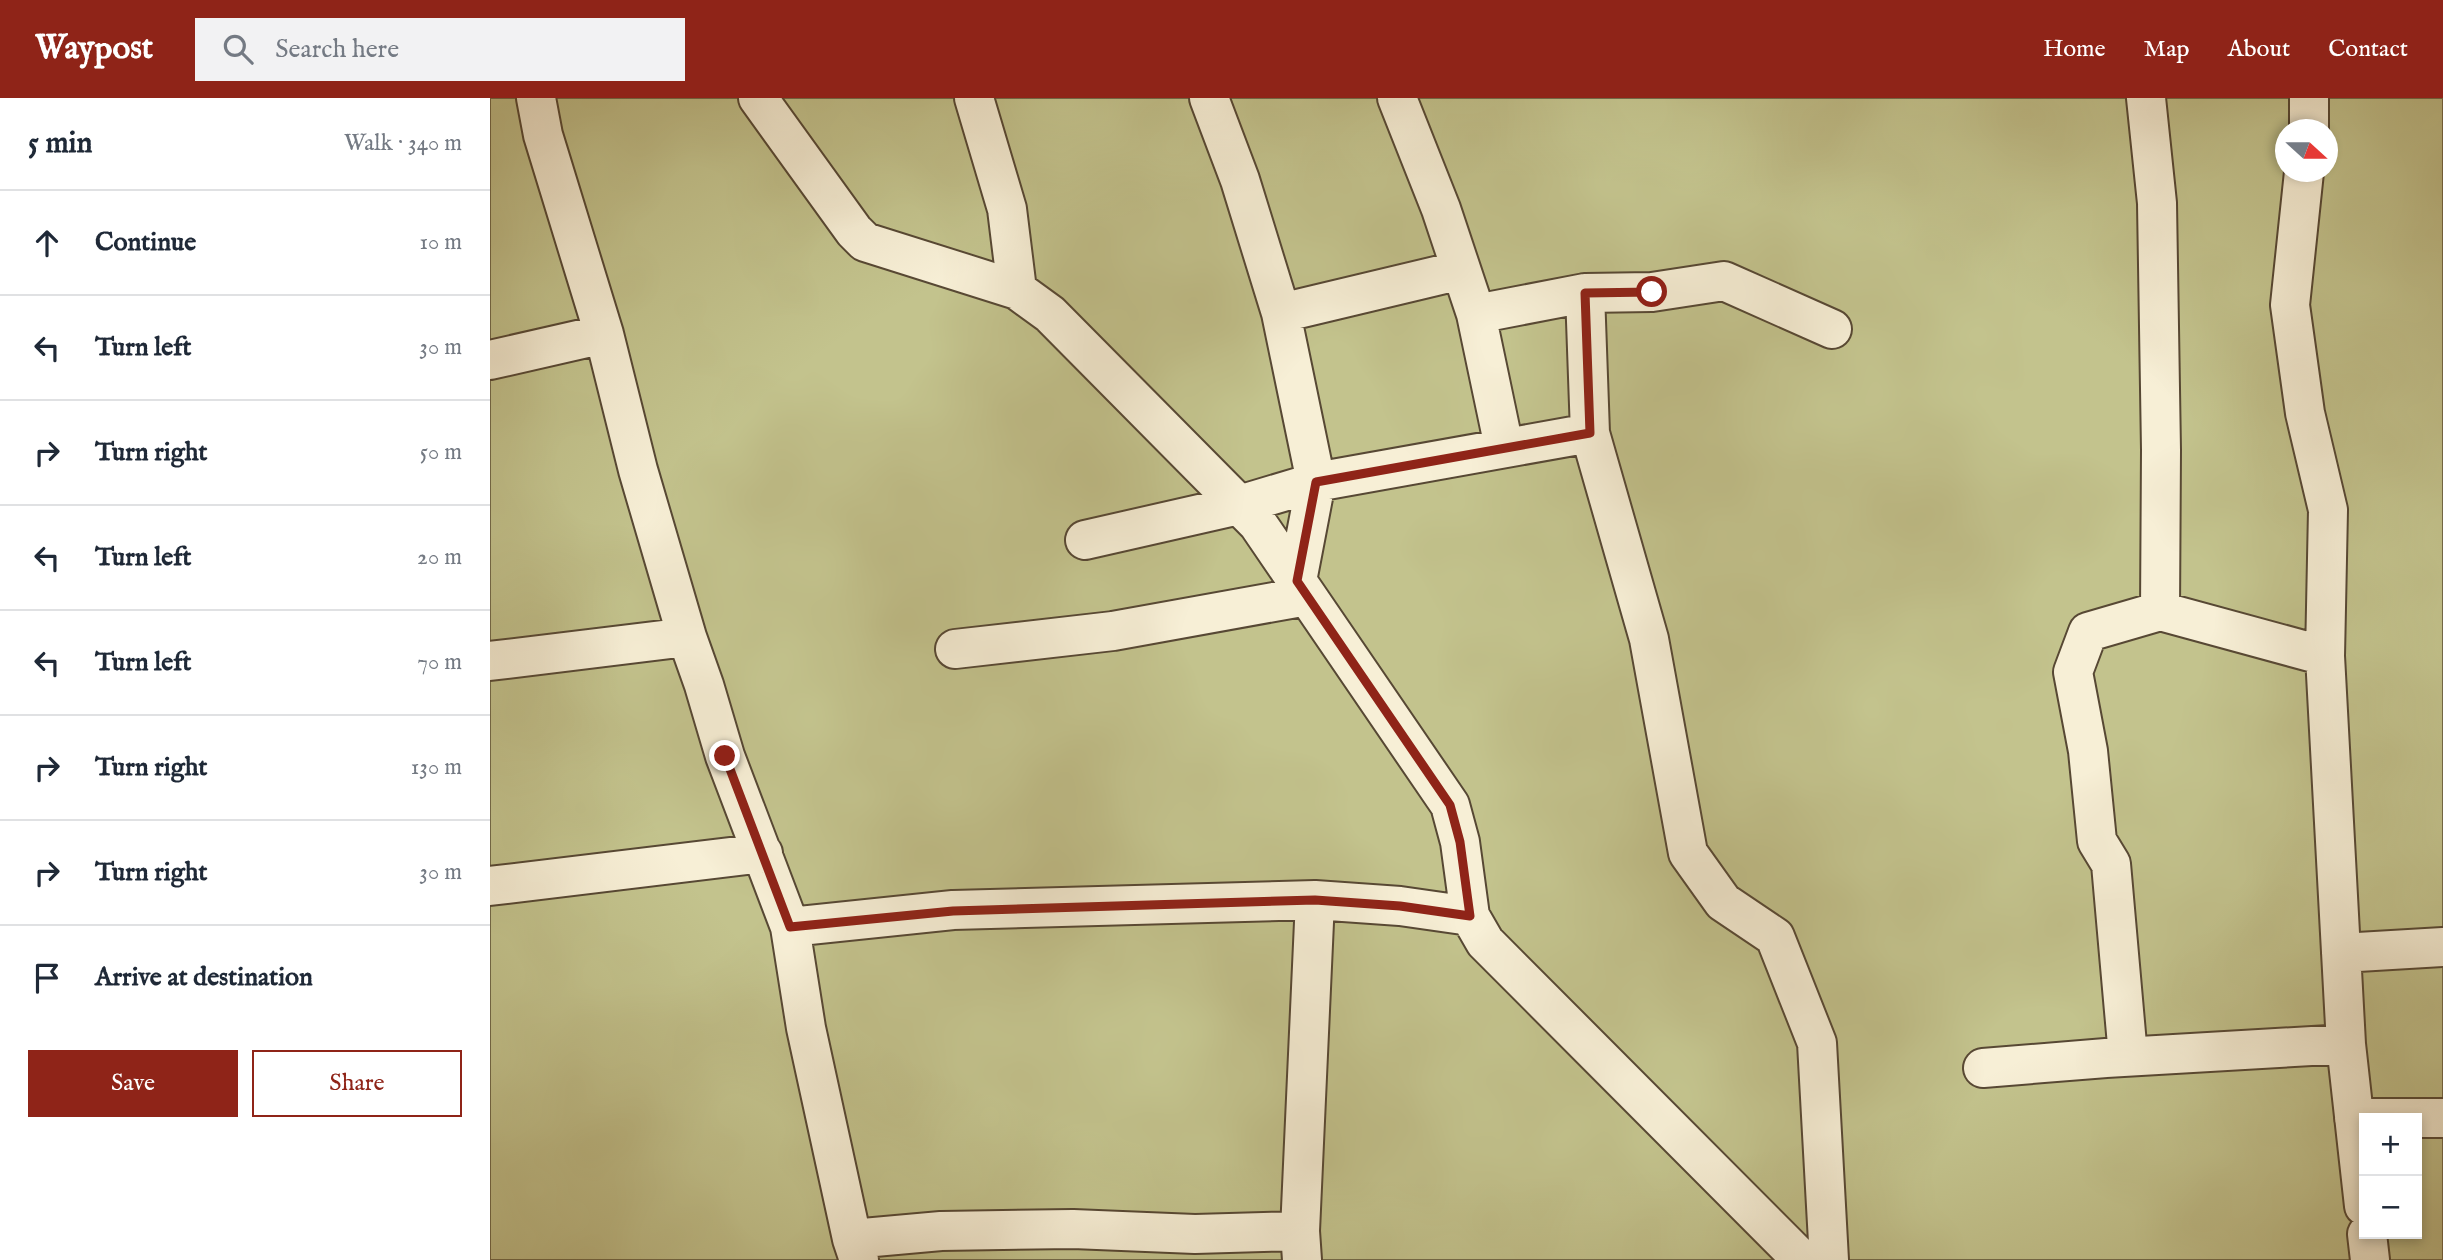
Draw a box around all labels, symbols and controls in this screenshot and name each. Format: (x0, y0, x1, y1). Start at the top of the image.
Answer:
search box (195, 18, 685, 81)
text: Waypost (35, 28, 153, 70)
icon: search (219, 30, 257, 68)
text: Search here (275, 33, 399, 66)
text: Home (2043, 34, 2106, 65)
text: Map (2144, 34, 2190, 65)
text: About (2228, 34, 2290, 65)
text: Contact (2328, 34, 2408, 65)
north arrow (2275, 119, 2338, 182)
text: 5 min (28, 125, 93, 163)
text: Walk · 340 m (344, 129, 462, 158)
icon: ahead (28, 224, 66, 262)
text: Continue (95, 226, 196, 259)
text: 10 m (419, 228, 462, 257)
route start (1636, 276, 1667, 307)
icon: left (28, 329, 66, 367)
text: Turn left (95, 331, 192, 364)
text: 30 m (419, 333, 462, 362)
icon: right (28, 434, 66, 472)
text: Turn right (95, 436, 208, 469)
text: 50 m (420, 438, 462, 467)
icon: left (28, 539, 66, 577)
text: Turn left (95, 541, 192, 574)
text: 20 m (417, 543, 462, 572)
icon: left (28, 644, 66, 682)
text: Turn left (95, 646, 192, 679)
text: 70 m (417, 648, 462, 677)
route end (709, 740, 740, 771)
icon: right (28, 749, 66, 787)
text: Turn right (95, 751, 208, 784)
text: 130 m (411, 753, 462, 782)
icon: right (28, 854, 66, 892)
text: Turn right (95, 856, 208, 889)
text: 30 m (419, 858, 462, 887)
icon: arrive (28, 959, 66, 997)
text: Arrive at destination (95, 961, 313, 994)
button: Save (28, 1050, 238, 1117)
button: Share (252, 1050, 462, 1117)
map controls (2359, 1113, 2422, 1239)
button: + (2359, 1113, 2422, 1176)
button: − (2359, 1176, 2422, 1239)

